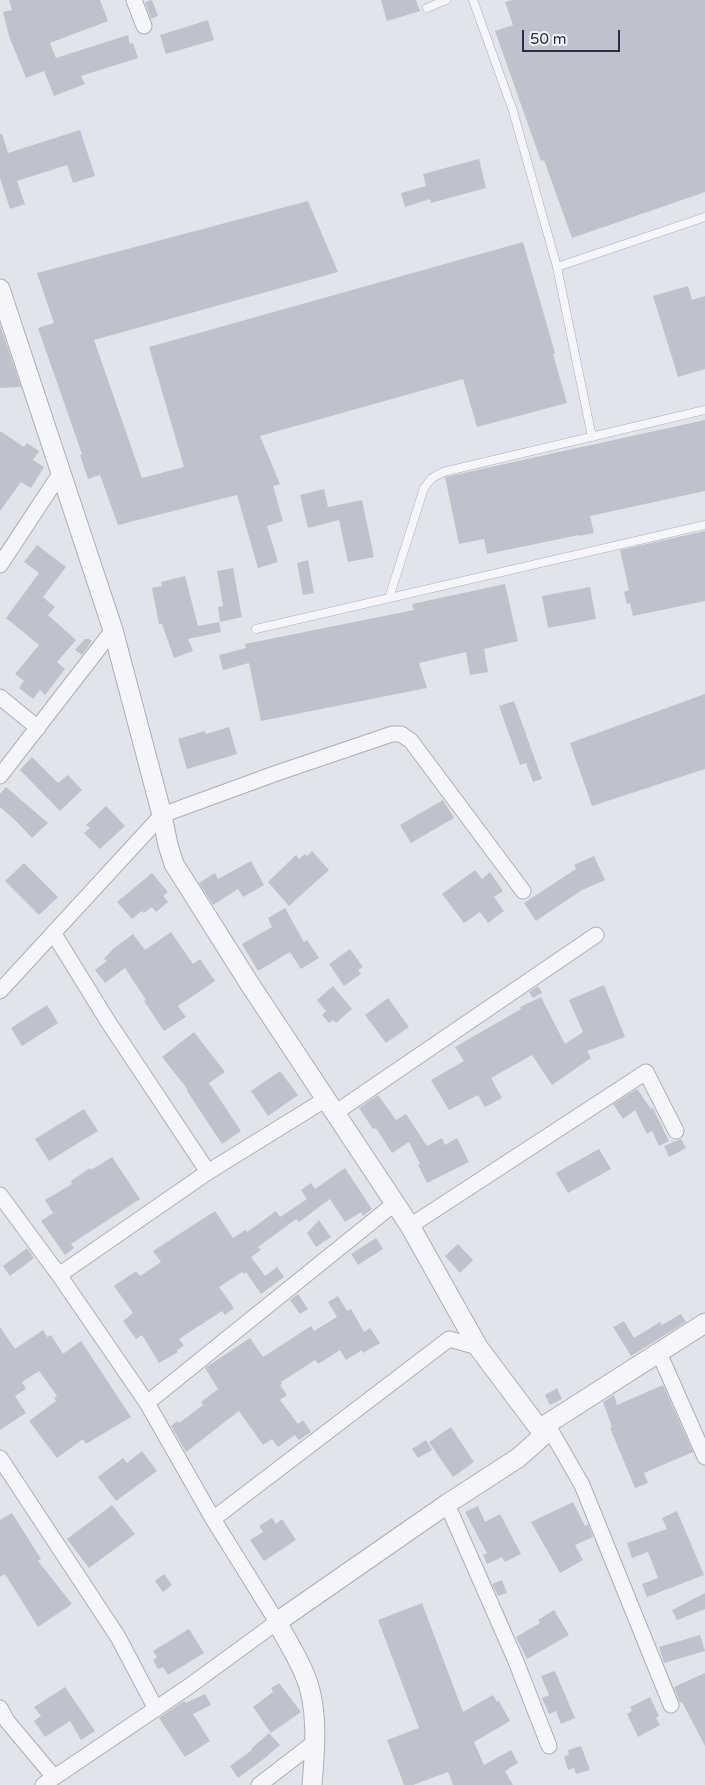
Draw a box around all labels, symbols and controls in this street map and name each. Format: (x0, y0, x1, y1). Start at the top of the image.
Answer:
scale bar (525, 20, 622, 52)
text: 50 m (530, 30, 567, 48)

